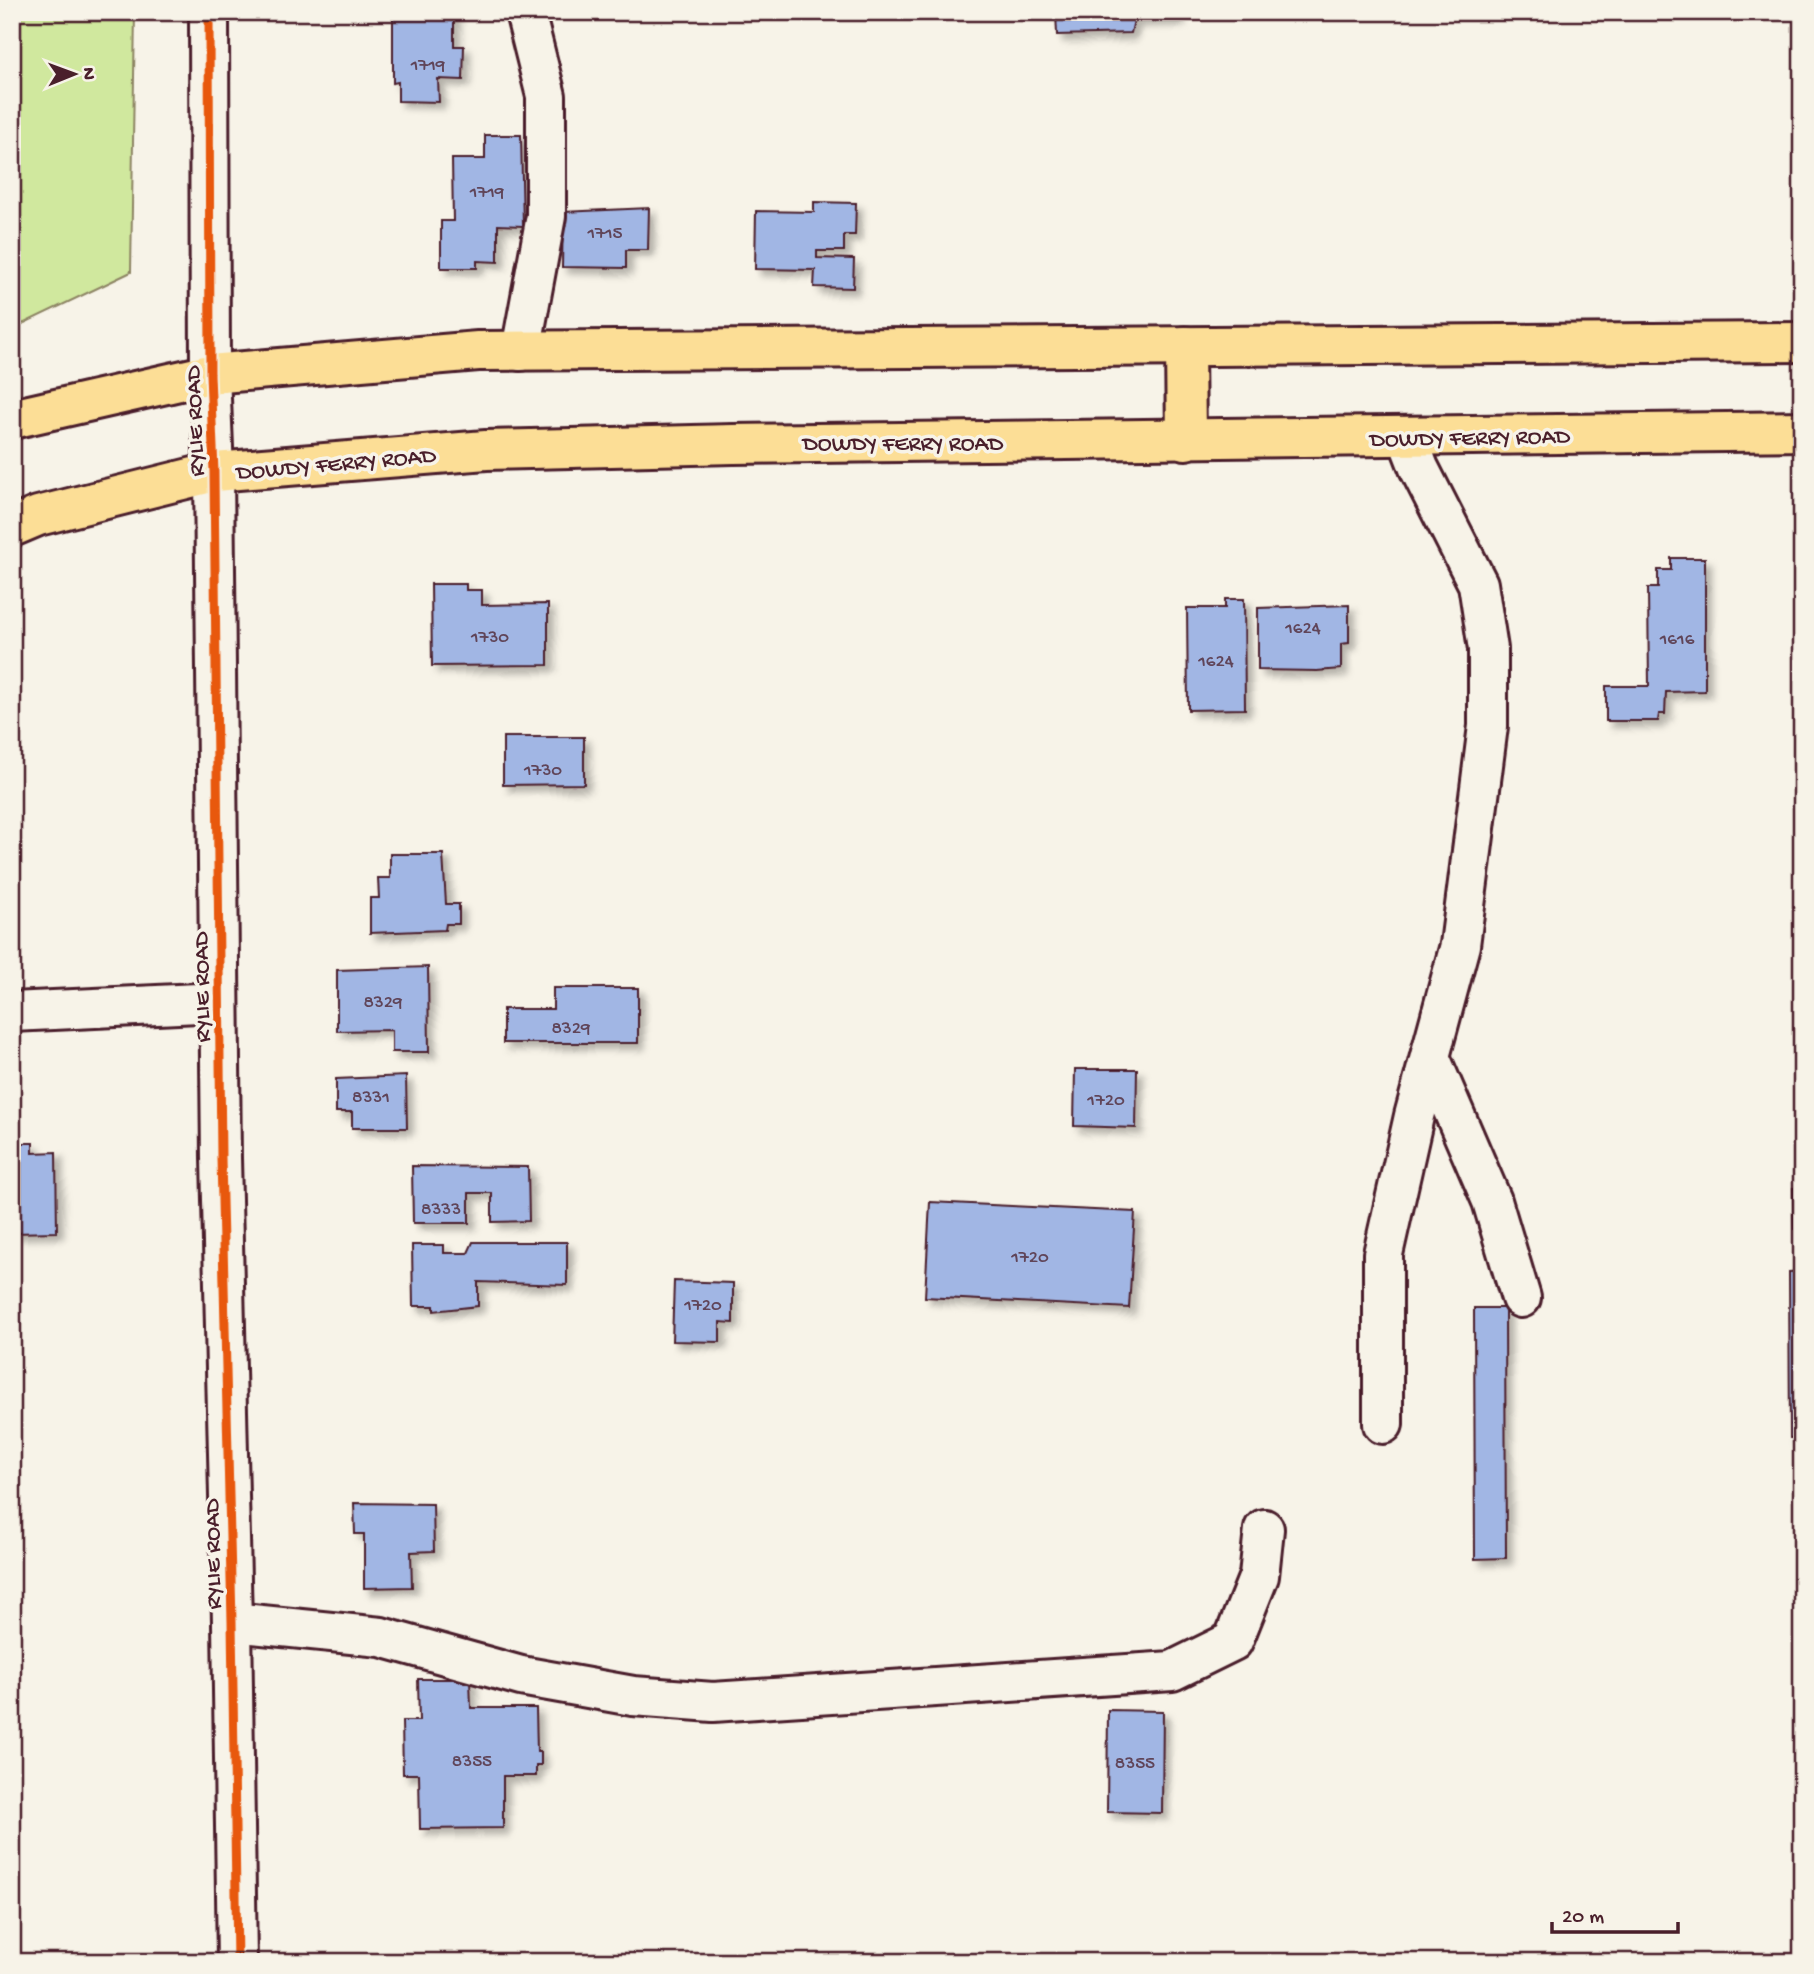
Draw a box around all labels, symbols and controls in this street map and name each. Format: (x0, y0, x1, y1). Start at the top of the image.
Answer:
north arrow (38, 38, 108, 108)
house number: 1719 (410, 55, 446, 78)
text: N (76, 67, 99, 80)
house number: 1719 (469, 182, 505, 205)
house number: 1715 (586, 223, 623, 246)
street label: RYLIE ROAD (181, 364, 212, 477)
street label: DOWDY FERRY ROAD (1368, 424, 1571, 455)
street label: DOWDY FERRY ROAD (801, 432, 1004, 459)
street label: DOWDY FERRY ROAD (233, 443, 438, 488)
house number: 1624 (1284, 618, 1321, 641)
house number: 1730 (470, 627, 509, 650)
house number: 1616 (1659, 629, 1695, 652)
house number: 1624 (1197, 651, 1234, 674)
house number: 1730 (523, 760, 562, 783)
street label: RYLIE ROAD (189, 930, 218, 1043)
house number: 8329 (363, 992, 403, 1015)
house number: 8329 (551, 1018, 591, 1041)
house number: 8331 (352, 1087, 390, 1110)
house number: 1720 (1086, 1090, 1125, 1113)
house number: 8333 (421, 1199, 461, 1222)
house number: 1720 (1010, 1247, 1049, 1270)
house number: 1720 (683, 1295, 722, 1318)
street label: RYLIE ROAD (200, 1497, 229, 1610)
house number: 8355 (452, 1751, 492, 1774)
house number: 8355 (1115, 1753, 1155, 1776)
scale bar (1552, 1890, 1678, 1934)
text: 20 m (1562, 1906, 1604, 1931)

